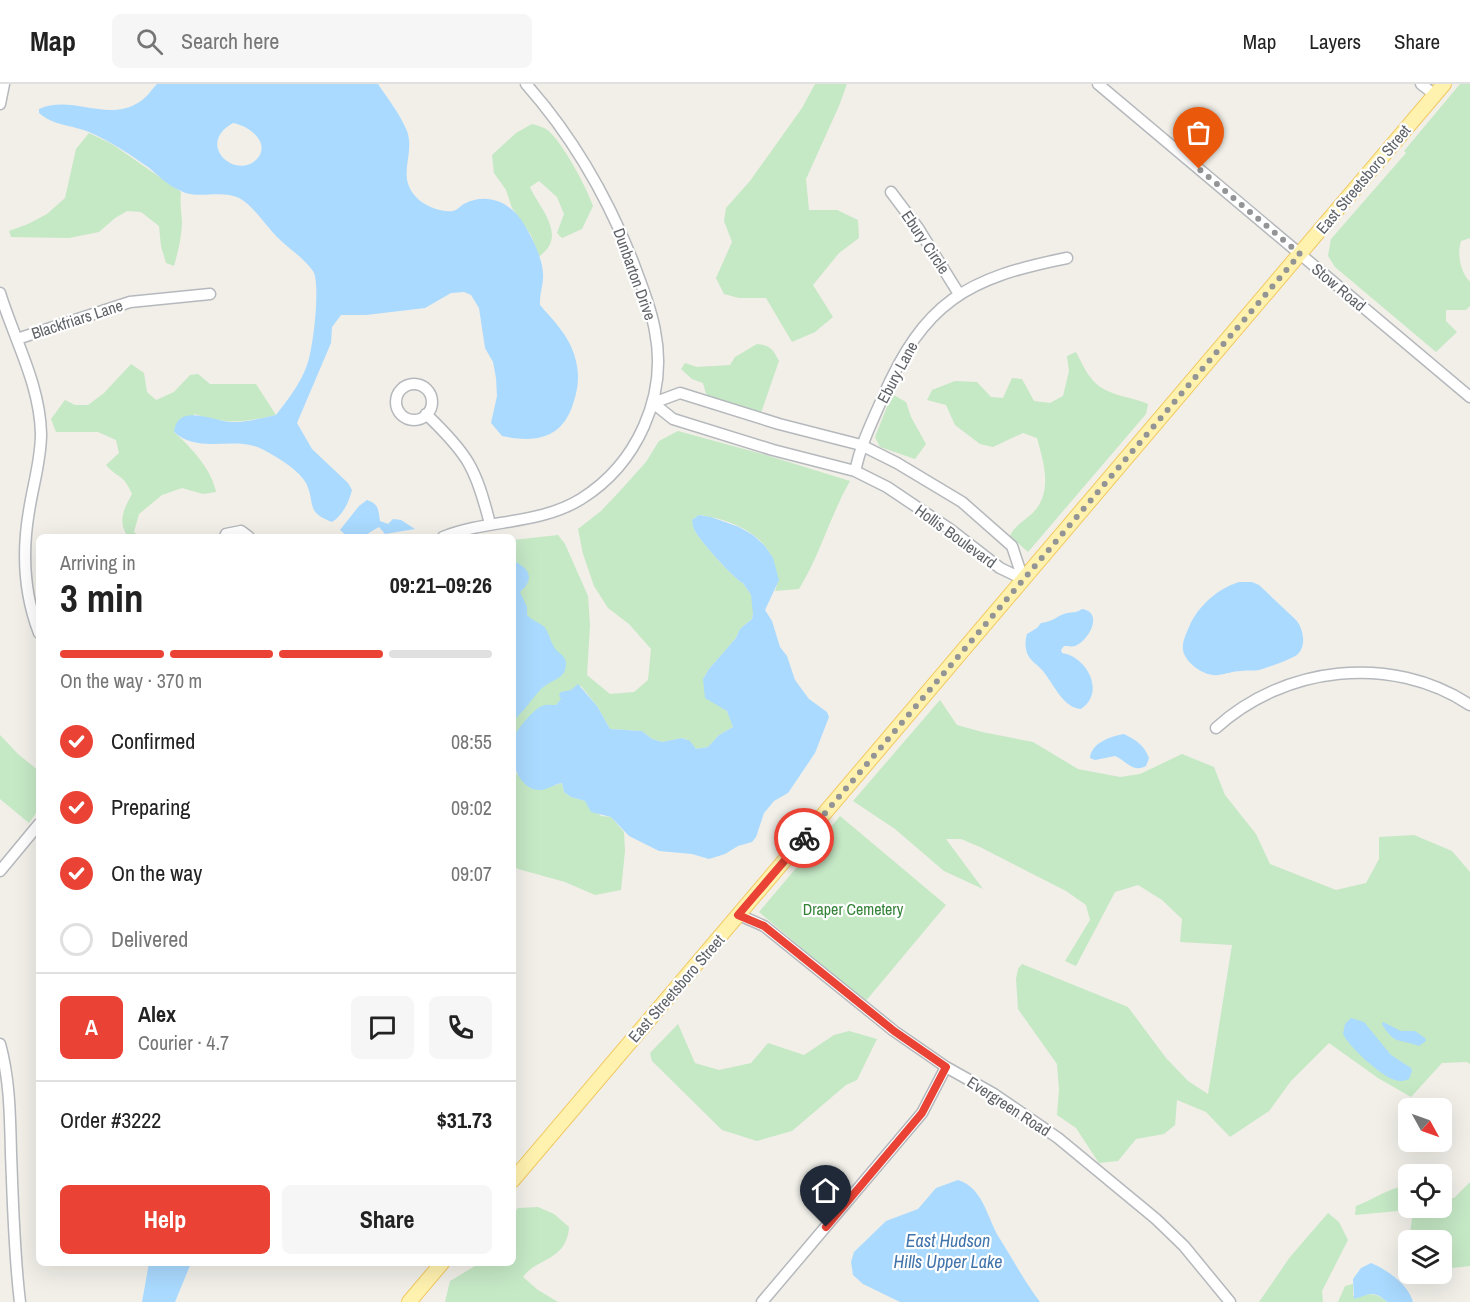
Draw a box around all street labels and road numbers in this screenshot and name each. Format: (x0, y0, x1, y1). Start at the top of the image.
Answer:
street label: East Streetsboro Street (1311, 119, 1415, 238)
street label: Ebury Circle (897, 206, 955, 278)
street label: Dunbarton Drive (608, 225, 662, 323)
street label: Stow Road (1307, 258, 1371, 316)
street label: Blackfriars Lane (29, 294, 125, 344)
street label: Ebury Lane (872, 337, 922, 407)
street label: Hollis Boulevard (911, 499, 1001, 573)
street label: East Streetsboro Street (623, 929, 729, 1047)
street label: Evergreen Road (963, 1071, 1055, 1141)

